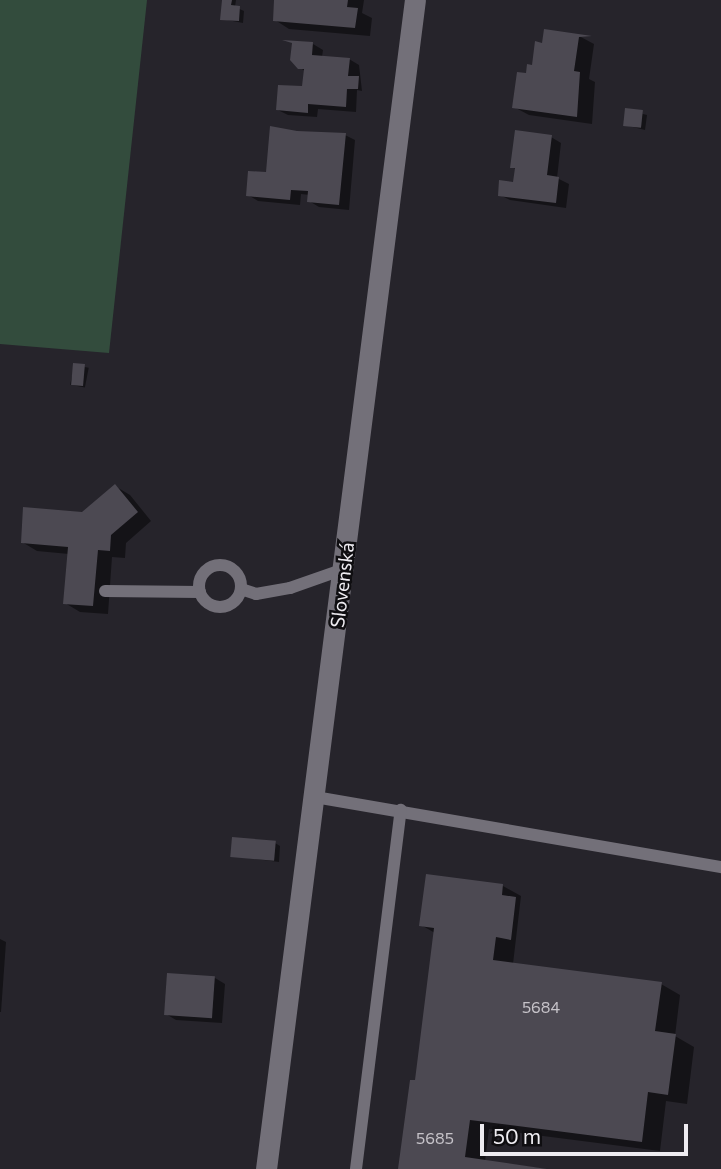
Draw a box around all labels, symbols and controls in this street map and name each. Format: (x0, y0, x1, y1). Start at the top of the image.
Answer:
street label: Slovenská (325, 541, 359, 629)
house number: 5684 (522, 997, 560, 1017)
scale bar (483, 1110, 691, 1154)
text: 50 m (493, 1123, 541, 1148)
house number: 5685 (416, 1128, 454, 1148)

